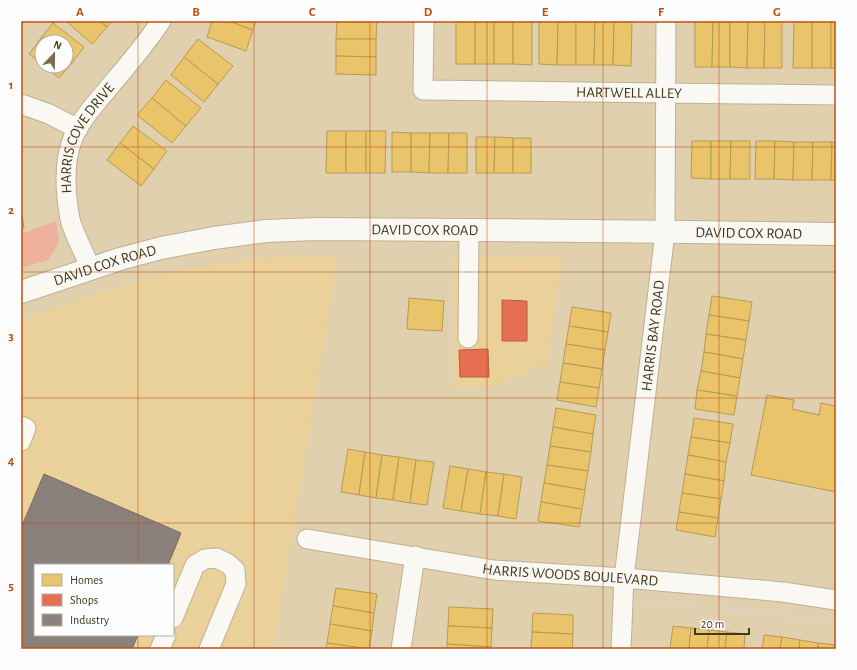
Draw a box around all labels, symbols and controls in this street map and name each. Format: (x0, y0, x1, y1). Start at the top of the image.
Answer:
text: A (76, 6, 84, 19)
text: B (192, 6, 200, 19)
text: C (309, 6, 316, 19)
text: D (424, 6, 433, 19)
text: E (542, 6, 549, 19)
text: F (658, 6, 665, 19)
text: G (773, 6, 781, 19)
north arrow (34, 34, 74, 74)
text: N (52, 39, 63, 52)
text: 1 (9, 79, 13, 92)
street label: HARRIS COVE DRIVE (59, 80, 117, 194)
street label: HARTWELL ALLEY (576, 85, 682, 101)
text: 2 (8, 204, 14, 217)
street label: DAVID COX ROAD (371, 222, 479, 238)
street label: DAVID COX ROAD (695, 225, 803, 242)
street label: DAVID COX ROAD (52, 243, 158, 289)
street label: HARRIS BAY ROAD (639, 279, 667, 392)
text: 3 (8, 330, 14, 343)
text: 4 (8, 455, 15, 468)
street label: HARRIS WOODS BOULEVARD (481, 561, 659, 589)
legend (34, 564, 174, 636)
text: Homes (70, 574, 103, 586)
text: 5 (8, 580, 14, 593)
text: Shops (70, 594, 98, 606)
scale bar (695, 610, 749, 636)
text: Industry (70, 614, 109, 627)
text: 20 m (701, 618, 724, 630)

